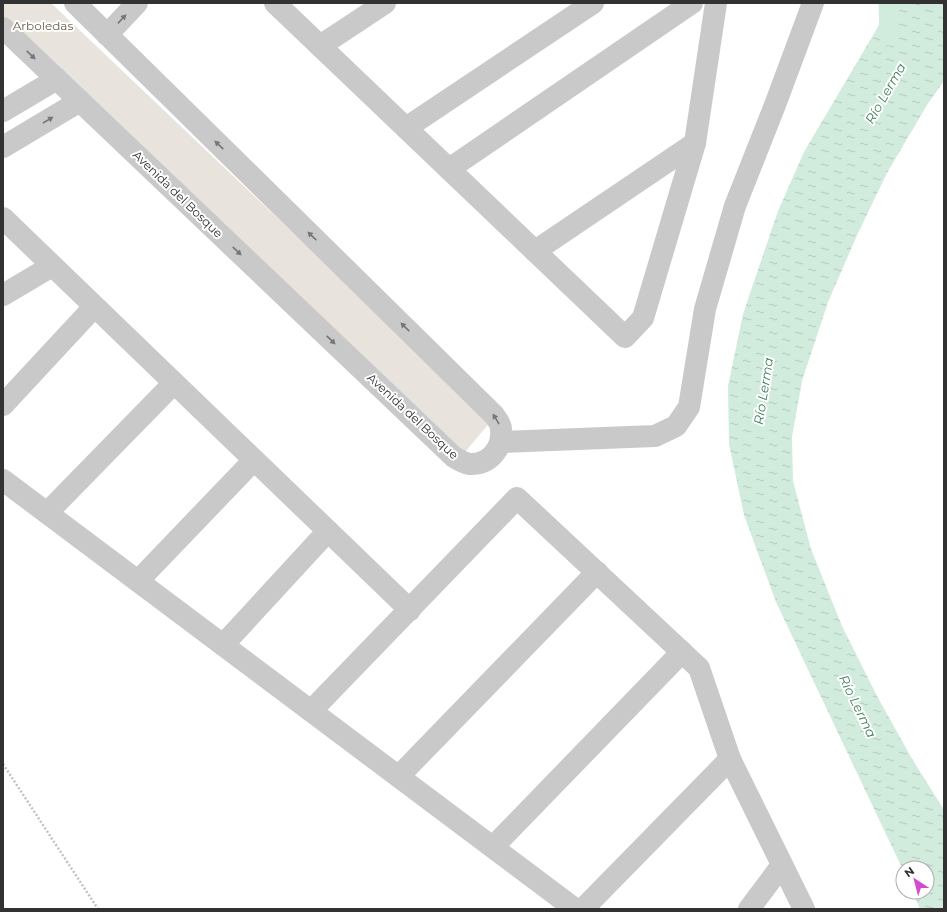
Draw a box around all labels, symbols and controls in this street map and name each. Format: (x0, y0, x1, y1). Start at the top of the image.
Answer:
one-way arrow (118, 14, 127, 24)
park label: Arboledas (13, 18, 73, 33)
one-way arrow (26, 50, 36, 60)
water label: Río Lerma (861, 60, 909, 126)
one-way arrow (43, 116, 53, 124)
one-way arrow (214, 140, 224, 150)
street label: Avenida del Bosque (130, 147, 226, 241)
one-way arrow (307, 231, 317, 241)
one-way arrow (232, 246, 242, 256)
one-way arrow (400, 322, 410, 332)
one-way arrow (326, 335, 336, 345)
water label: Río Lerma (750, 356, 776, 426)
street label: Avenida del Bosque (364, 370, 462, 462)
one-way arrow (492, 414, 500, 424)
water label: Río Lerma (836, 672, 880, 740)
north arrow (895, 860, 935, 900)
text: N (901, 864, 917, 880)

